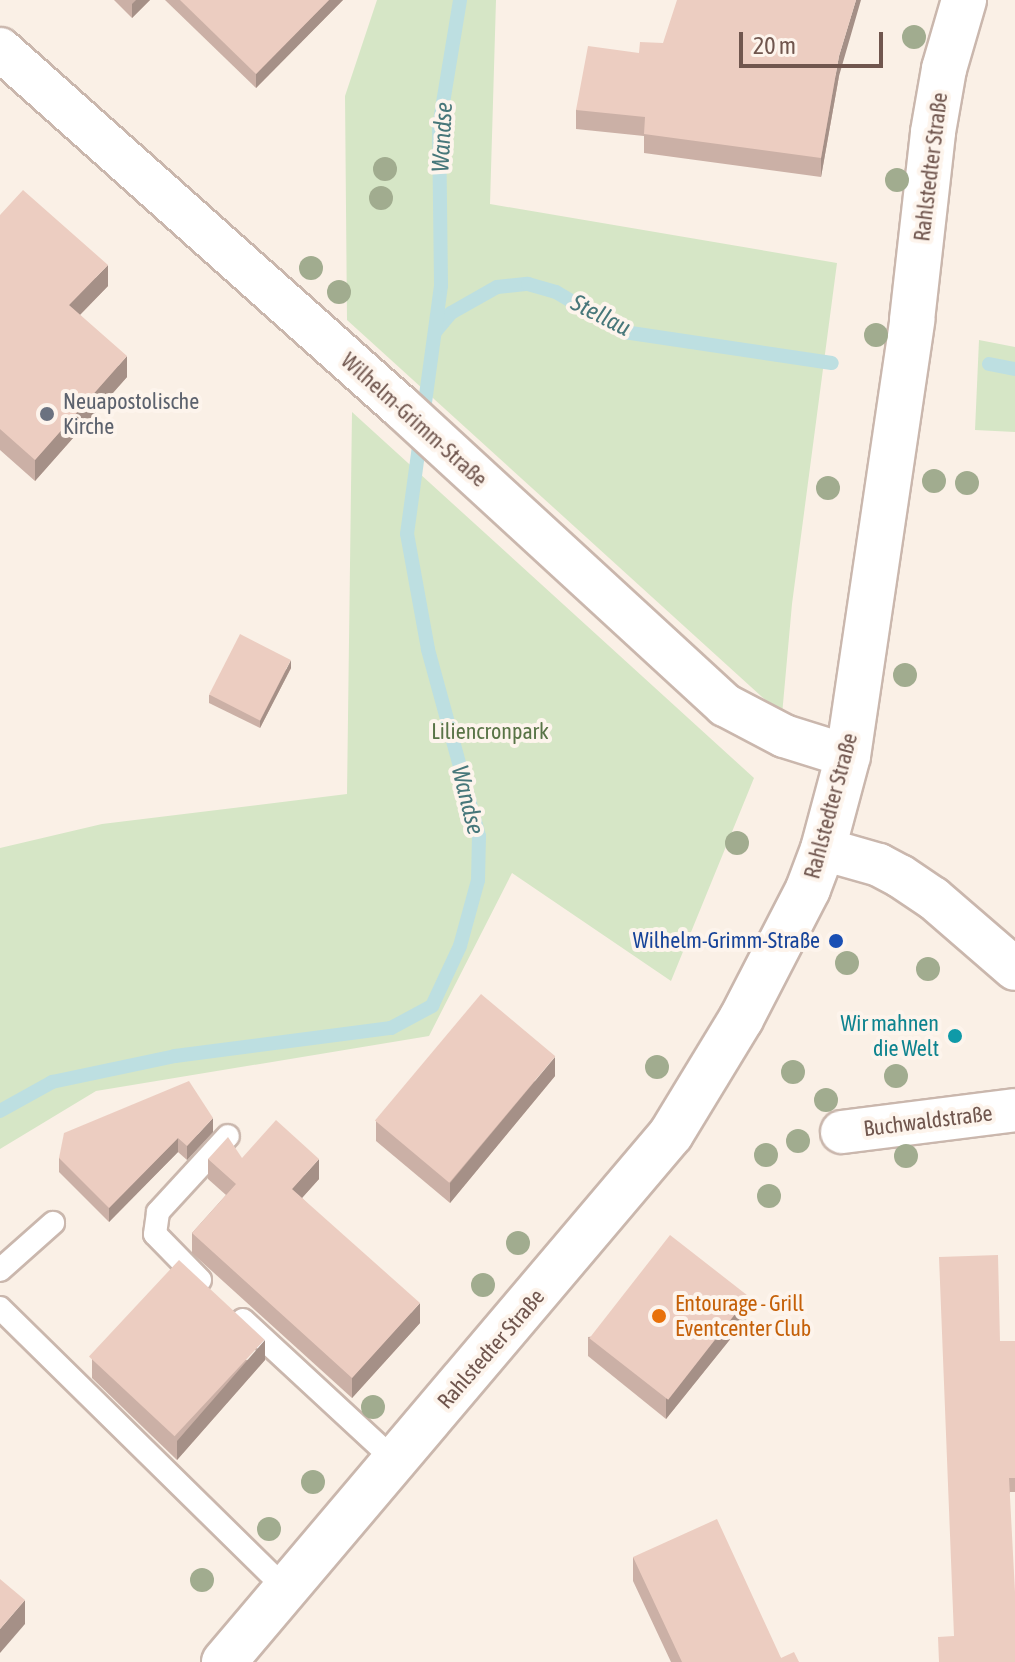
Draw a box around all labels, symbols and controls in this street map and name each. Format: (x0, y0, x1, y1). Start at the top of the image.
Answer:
scale bar (743, 16, 887, 66)
text: 20 m (753, 32, 796, 59)
street label: Rahlstedter Straße (909, 91, 953, 243)
water label: Wandse (426, 101, 458, 173)
water label: Stellau (567, 288, 635, 342)
street label: Wilhelm-Grimm-Straße (336, 348, 492, 492)
place label: Neuapostolische Kirche (63, 388, 199, 440)
marker: Neuapostolische Kirche (38, 405, 56, 423)
park label: Liliencronpark (431, 719, 549, 745)
street label: Rahlstedter Straße (799, 730, 863, 882)
water label: Wandse (446, 762, 490, 838)
place label: Wilhelm-Grimm-Straße (633, 928, 820, 954)
marker: Wilhelm-Grimm-Straße (827, 932, 845, 950)
place label: Wir mahnen die Welt (840, 1010, 939, 1062)
marker: Wir mahnen die Welt (946, 1027, 964, 1045)
street label: Buchwaldstraße (862, 1100, 994, 1142)
street label: Rahlstedter Straße (432, 1284, 550, 1414)
place label: Entourage - Grill Eventcenter Club (675, 1290, 811, 1342)
marker: Entourage - Grill Eventcenter Club (650, 1307, 668, 1325)

